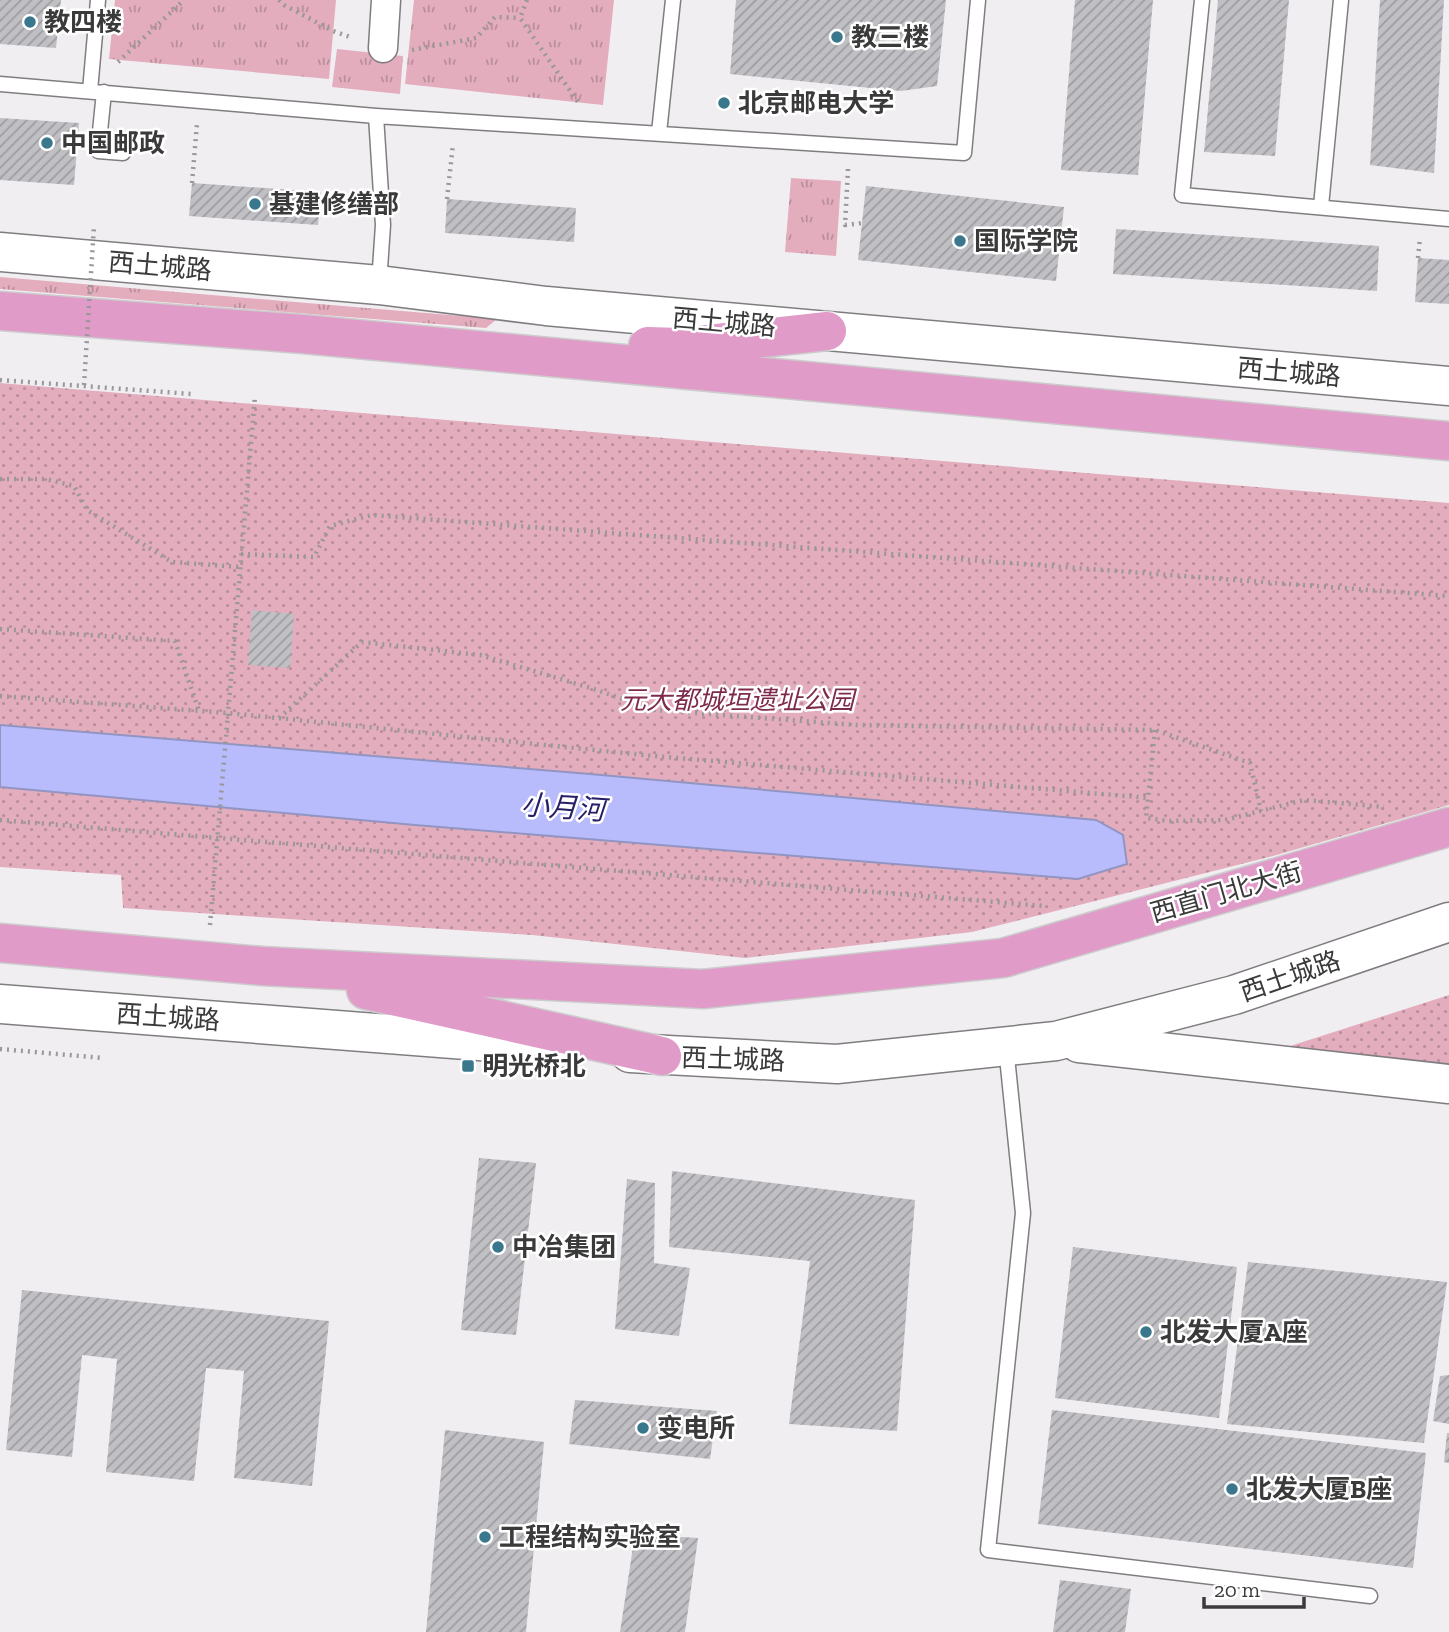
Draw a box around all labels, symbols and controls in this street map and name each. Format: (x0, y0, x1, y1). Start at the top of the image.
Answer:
place label: 教四楼 (44, 6, 122, 38)
marker: 教四楼 (22, 14, 38, 30)
place label: 教三楼 (851, 21, 929, 53)
marker: 教三楼 (829, 29, 845, 45)
place label: 北京邮电大学 (738, 87, 894, 119)
marker: 北京邮电大学 (716, 95, 732, 111)
place label: 中国邮政 (61, 127, 165, 159)
marker: 中国邮政 (39, 135, 55, 151)
place label: 基建修缮部 (269, 188, 399, 220)
marker: 基建修缮部 (247, 196, 263, 212)
place label: 国际学院 (974, 225, 1078, 257)
marker: 国际学院 (952, 233, 968, 249)
street label: 西土城路 (107, 246, 213, 286)
street label: 西土城路 (671, 302, 777, 342)
street label: 西土城路 (1236, 352, 1342, 392)
park label: 元大都城垣遗址公园 (620, 684, 858, 716)
water label: 小月河 (520, 788, 611, 827)
street label: 西直门北大街 (1147, 855, 1305, 929)
street label: 西土城路 (1236, 944, 1344, 1008)
street label: 西土城路 (115, 997, 221, 1037)
street label: 西土城路 (680, 1041, 786, 1077)
place label: 明光桥北 (482, 1050, 586, 1082)
marker: 明光桥北 (460, 1058, 476, 1074)
place label: 中冶集团 (512, 1231, 616, 1263)
marker: 中冶集团 (490, 1239, 506, 1255)
place label: 北发大厦A座 (1160, 1316, 1308, 1348)
marker: 北发大厦A座 (1138, 1324, 1154, 1340)
place label: 变电所 (657, 1412, 735, 1444)
marker: 变电所 (635, 1420, 651, 1436)
place label: 北发大厦B座 (1246, 1473, 1392, 1505)
marker: 北发大厦B座 (1224, 1481, 1240, 1497)
place label: 工程结构实验室 (499, 1521, 681, 1553)
marker: 工程结构实验室 (477, 1529, 493, 1545)
scale bar (1204, 1566, 1304, 1610)
text: 20 m (1214, 1577, 1260, 1602)

